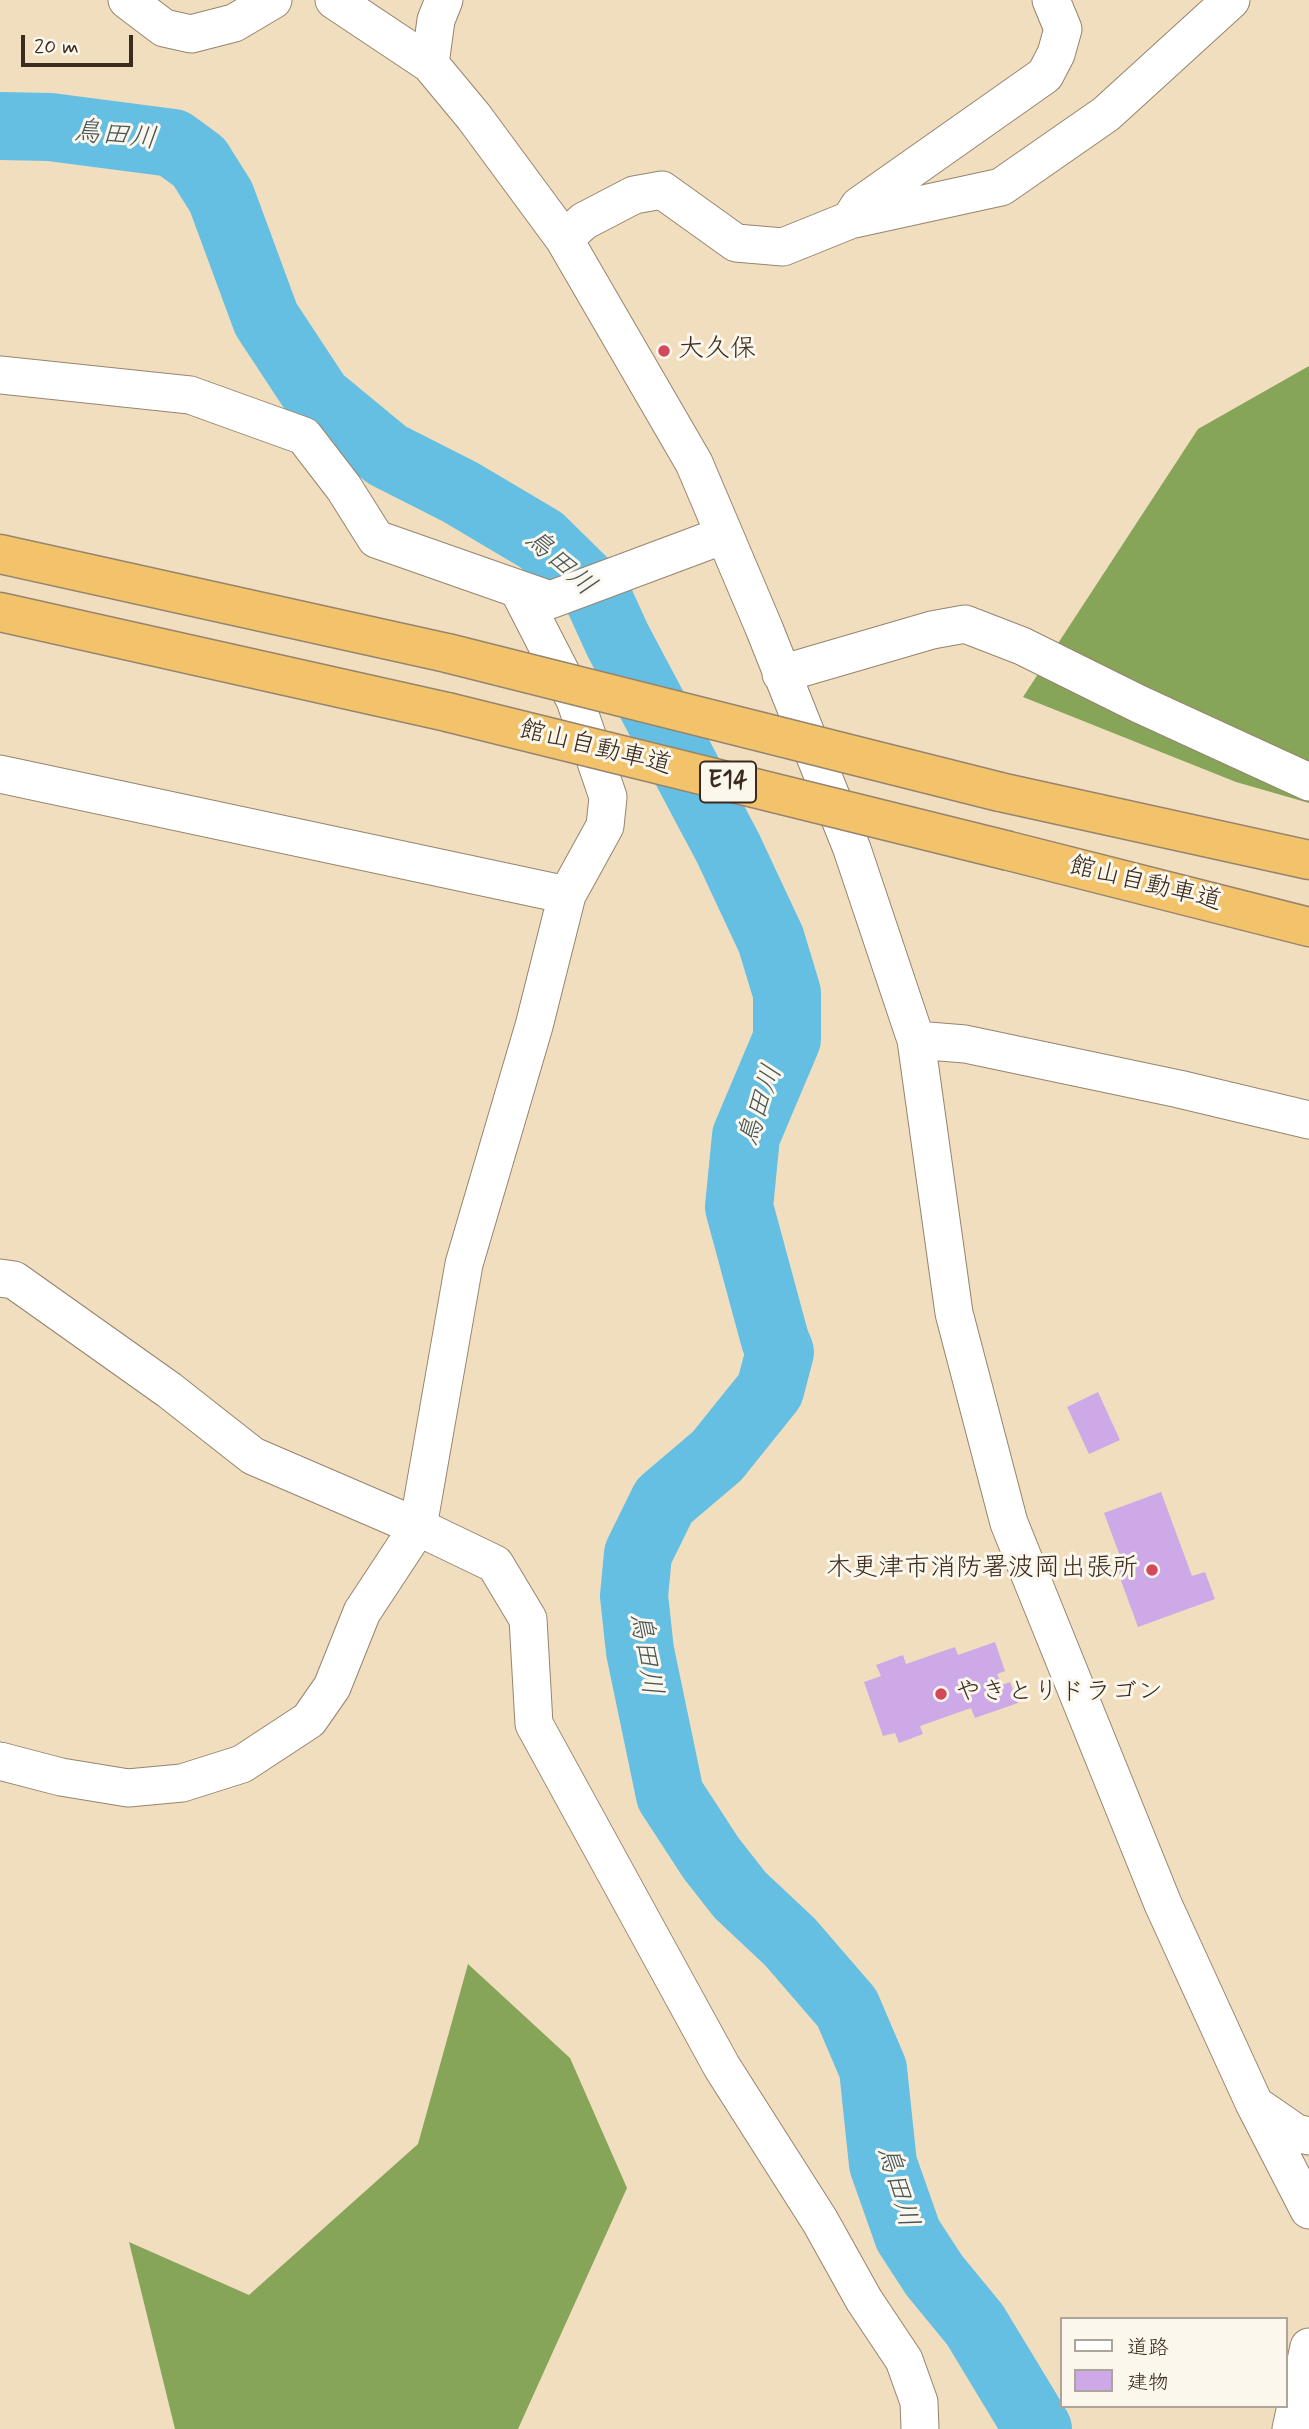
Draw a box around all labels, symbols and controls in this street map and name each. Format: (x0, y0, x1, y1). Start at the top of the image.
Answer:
scale bar (24, 21, 136, 65)
text: 20 m (34, 33, 79, 61)
water label: 鳥田川 (71, 116, 159, 158)
place label: 大久保 (678, 335, 756, 367)
marker: 大久保 (656, 343, 672, 359)
water label: 鳥田川 (517, 523, 601, 605)
street label: 館山自動車道 (516, 715, 674, 783)
road number: E14 (700, 762, 756, 802)
street label: 館山自動車道 (1066, 851, 1224, 919)
water label: 鳥田川 (732, 1061, 792, 1151)
place label: 木更津市消防署波岡出張所 (826, 1554, 1138, 1586)
marker: 木更津市消防署波岡出張所 (1144, 1562, 1160, 1578)
water label: 鳥田川 (621, 1610, 667, 1698)
place label: やきとりドラゴン (955, 1678, 1163, 1710)
marker: やきとりドラゴン (933, 1686, 949, 1702)
water label: 鳥田川 (868, 2142, 924, 2232)
legend (1060, 2317, 1288, 2408)
text: 道路 (1127, 2334, 1169, 2362)
text: 建物 (1127, 2369, 1169, 2397)

